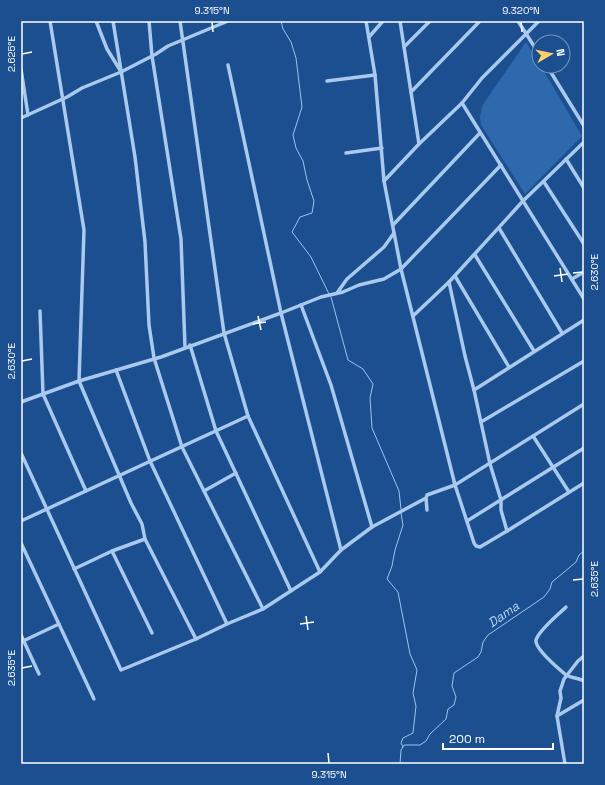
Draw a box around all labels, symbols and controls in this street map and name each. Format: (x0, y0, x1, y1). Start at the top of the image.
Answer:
text: 9.315°N (194, 4, 230, 17)
text: 9.320°N (502, 4, 540, 17)
north arrow (531, 34, 571, 74)
text: 2.625°E (5, 36, 18, 72)
text: N (553, 48, 568, 57)
text: 2.630°E (588, 253, 601, 290)
text: 2.630°E (5, 342, 18, 379)
text: 2.635°E (588, 561, 601, 597)
water label: Dama (484, 597, 523, 631)
text: 2.635°E (5, 650, 18, 686)
scale bar (443, 725, 553, 751)
text: 200 m (449, 731, 485, 747)
text: 9.315°N (311, 768, 347, 781)

